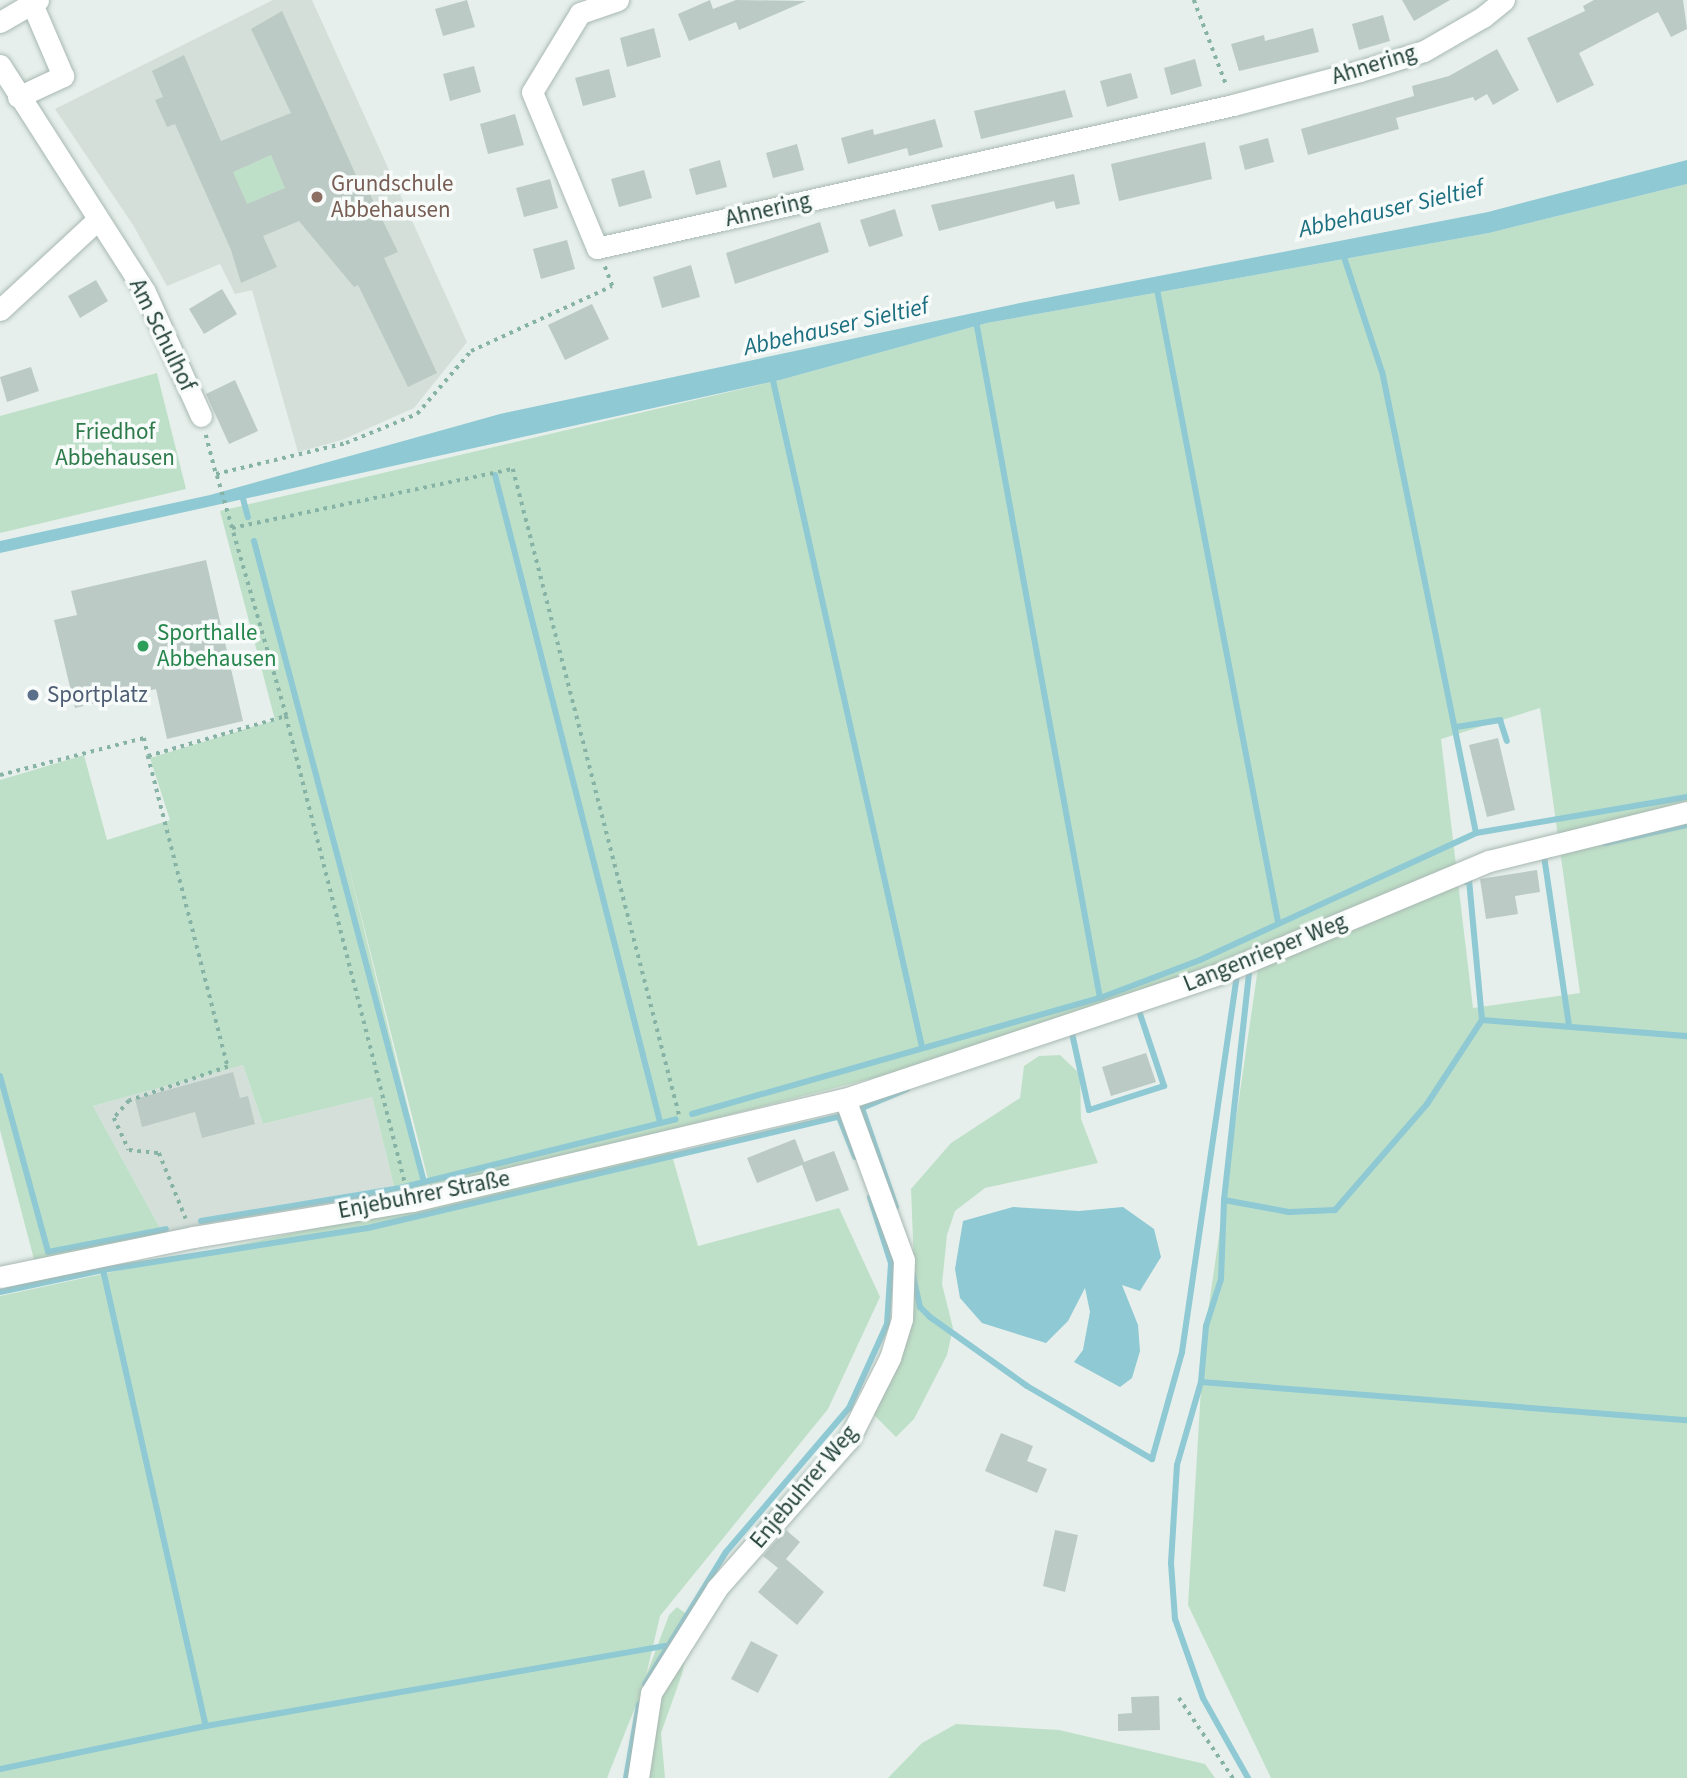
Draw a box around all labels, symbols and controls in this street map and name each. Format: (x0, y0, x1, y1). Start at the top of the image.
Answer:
street label: Ahnering (1328, 39, 1420, 91)
place label: Grundschule Abbehausen (331, 170, 453, 224)
water label: Abbehauser Sieltief (1296, 174, 1486, 244)
street label: Ahnering (723, 187, 813, 233)
marker: Grundschule Abbehausen (309, 189, 325, 205)
street label: Am Schulhof (123, 274, 201, 396)
water label: Abbehauser Sieltief (741, 292, 931, 362)
park label: Friedhof Abbehausen (55, 418, 175, 472)
place label: Sporthalle Abbehausen (157, 619, 277, 673)
marker: Sporthalle Abbehausen (135, 638, 151, 654)
place label: Sportplatz (47, 681, 148, 709)
marker: Sportplatz (25, 687, 41, 703)
street label: Langenrieper Weg (1180, 908, 1350, 998)
street label: Enjebuhrer Straße (336, 1165, 512, 1225)
street label: Enjebuhrer Weg (745, 1420, 863, 1554)

